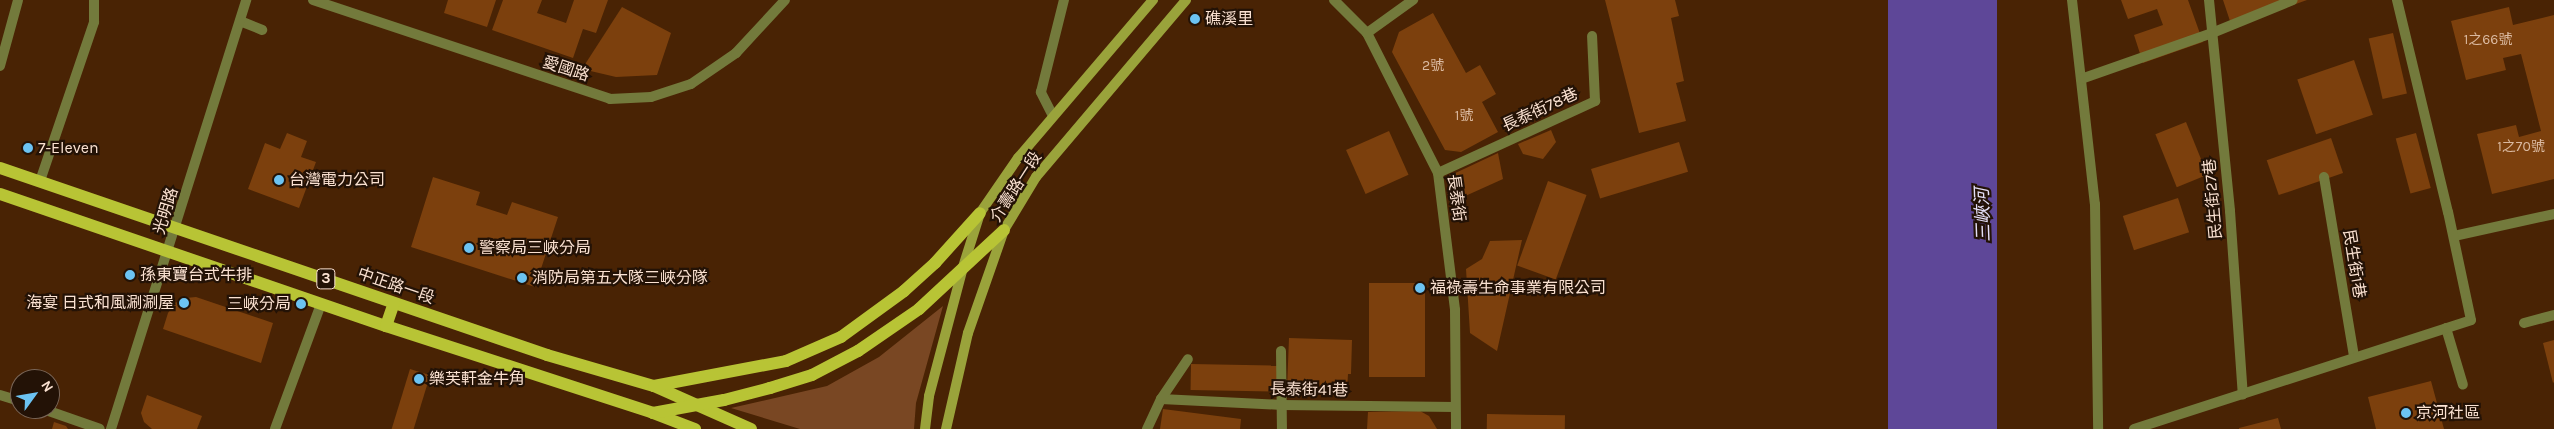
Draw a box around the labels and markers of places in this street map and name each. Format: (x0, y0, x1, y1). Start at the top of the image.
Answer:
place label: 礁溪里 (1205, 9, 1253, 29)
marker: 礁溪里 (1189, 13, 1201, 25)
place label: 7-Eleven (38, 138, 99, 158)
marker: 7-Eleven (22, 142, 34, 154)
place label: 台灣電力公司 (289, 170, 385, 190)
marker: 台灣電力公司 (273, 174, 285, 186)
place label: 警察局三峽分局 (479, 238, 591, 258)
marker: 警察局三峽分局 (463, 242, 475, 254)
place label: 孫東寶台式牛排 (140, 265, 252, 285)
place label: 消防局第五大隊三峽分隊 (532, 268, 708, 288)
marker: 孫東寶台式牛排 (124, 269, 136, 281)
marker: 消防局第五大隊三峽分隊 (516, 272, 528, 284)
place label: 福祿壽生命事業有限公司 (1430, 278, 1606, 298)
marker: 福祿壽生命事業有限公司 (1414, 282, 1426, 294)
place label: 海宴 日式和風涮涮屋 (26, 293, 174, 313)
place label: 三峽分局 (227, 294, 291, 314)
marker: 海宴 日式和風涮涮屋 (178, 297, 190, 309)
marker: 三峽分局 (295, 298, 307, 310)
place label: 樂芙軒金牛角 (429, 369, 525, 389)
marker: 樂芙軒金牛角 (413, 373, 425, 385)
place label: 京河社區 (2416, 403, 2480, 423)
marker: 京河社區 (2400, 407, 2412, 419)

